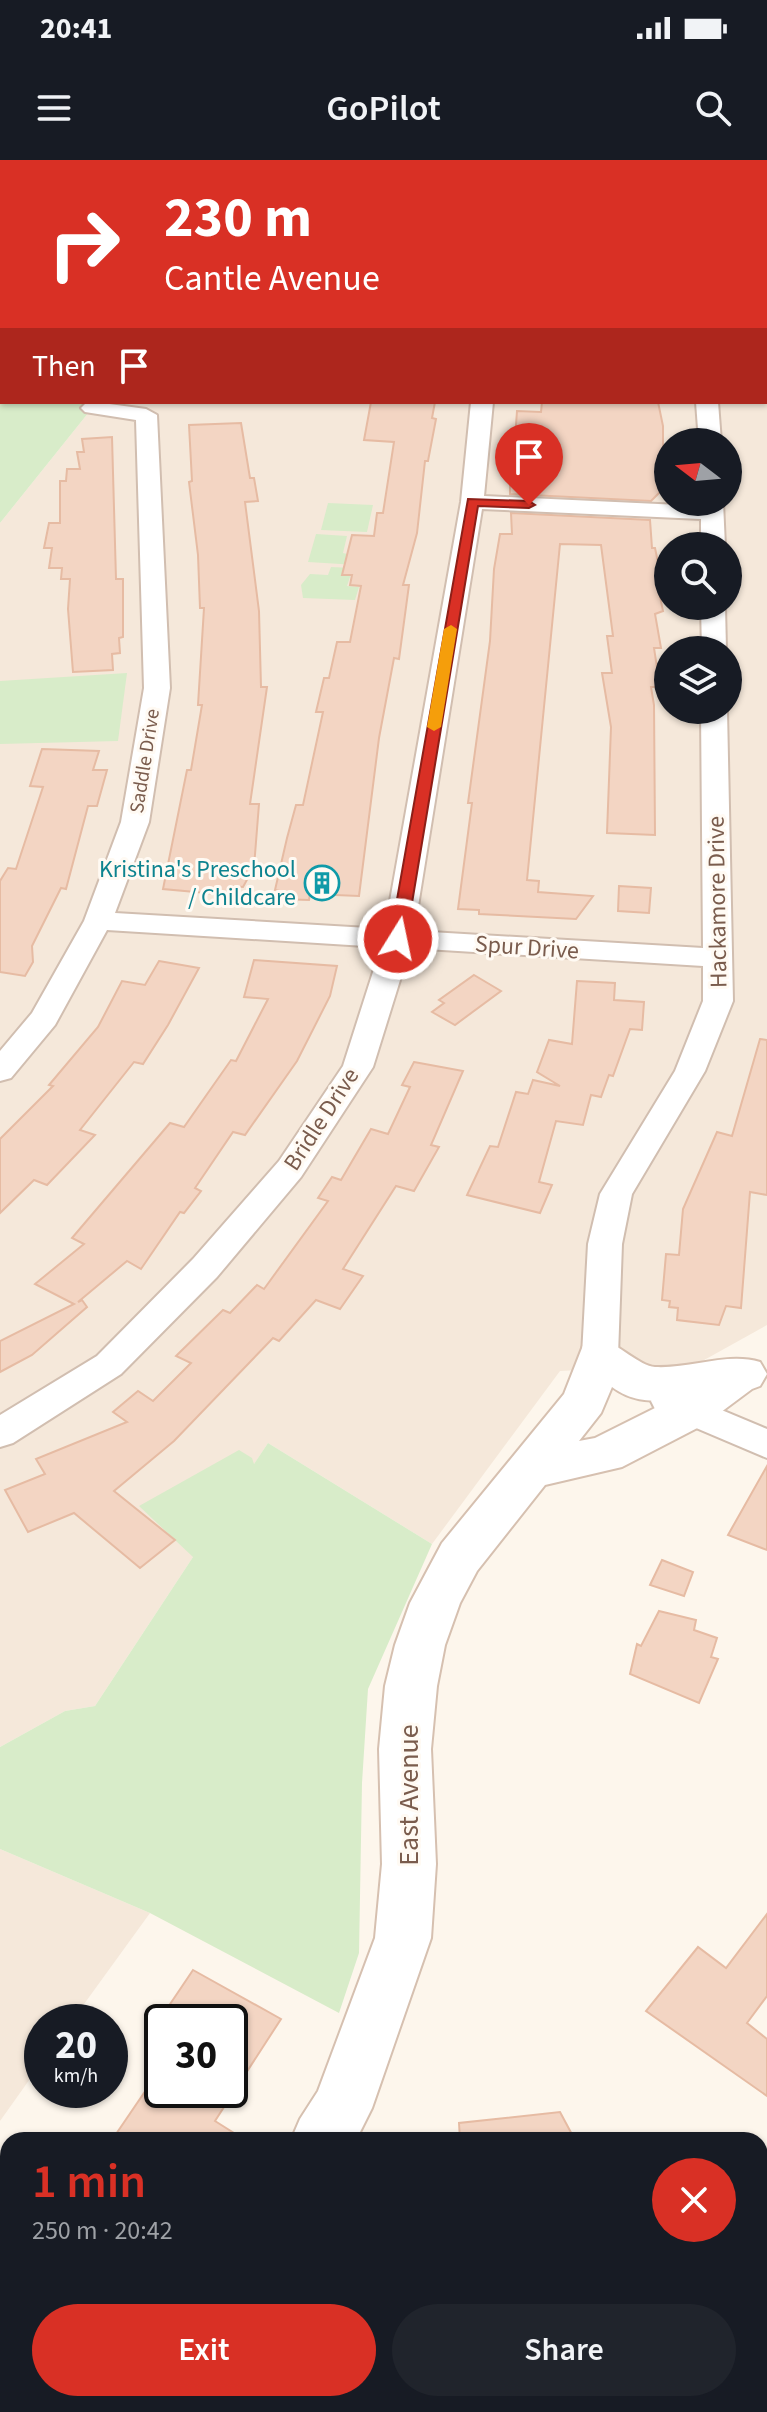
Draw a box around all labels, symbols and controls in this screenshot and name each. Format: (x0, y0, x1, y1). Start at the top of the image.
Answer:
text: 20:41 (40, 7, 112, 50)
text: GoPilot (326, 83, 441, 134)
icon: menu (32, 86, 76, 130)
icon: search (691, 86, 735, 130)
text: 230 m (164, 179, 312, 258)
icon: right (32, 192, 136, 296)
text: Cantle Avenue (164, 253, 380, 304)
icon: arrive (112, 344, 156, 388)
text: Then (32, 345, 96, 388)
pin (495, 423, 563, 505)
north arrow (654, 428, 742, 516)
map controls (654, 428, 742, 724)
icon: arrive (507, 435, 551, 479)
button: search (654, 532, 742, 620)
button: layers (654, 636, 742, 724)
street label: Saddle Drive (123, 707, 167, 815)
street label: Hackamore Drive (699, 816, 736, 988)
place label: Kristina's Preschool / Childcare (99, 852, 296, 915)
building icon: Kristina's Preschool / Childcare (303, 864, 341, 902)
position arrow (356, 897, 440, 981)
street label: Spur Drive (474, 926, 580, 969)
street label: Bridle Drive (275, 1061, 368, 1178)
street label: East Avenue (389, 1724, 429, 1866)
speed limit sign: 30 (144, 2004, 248, 2108)
text: 20 (55, 2017, 97, 2074)
text: km/h (54, 2062, 98, 2090)
text: 1 min (32, 2148, 146, 2216)
button: close (652, 2158, 736, 2242)
text: 250 m · 20:42 (32, 2212, 173, 2249)
button: Exit (32, 2304, 376, 2396)
button: Share (392, 2304, 736, 2396)

